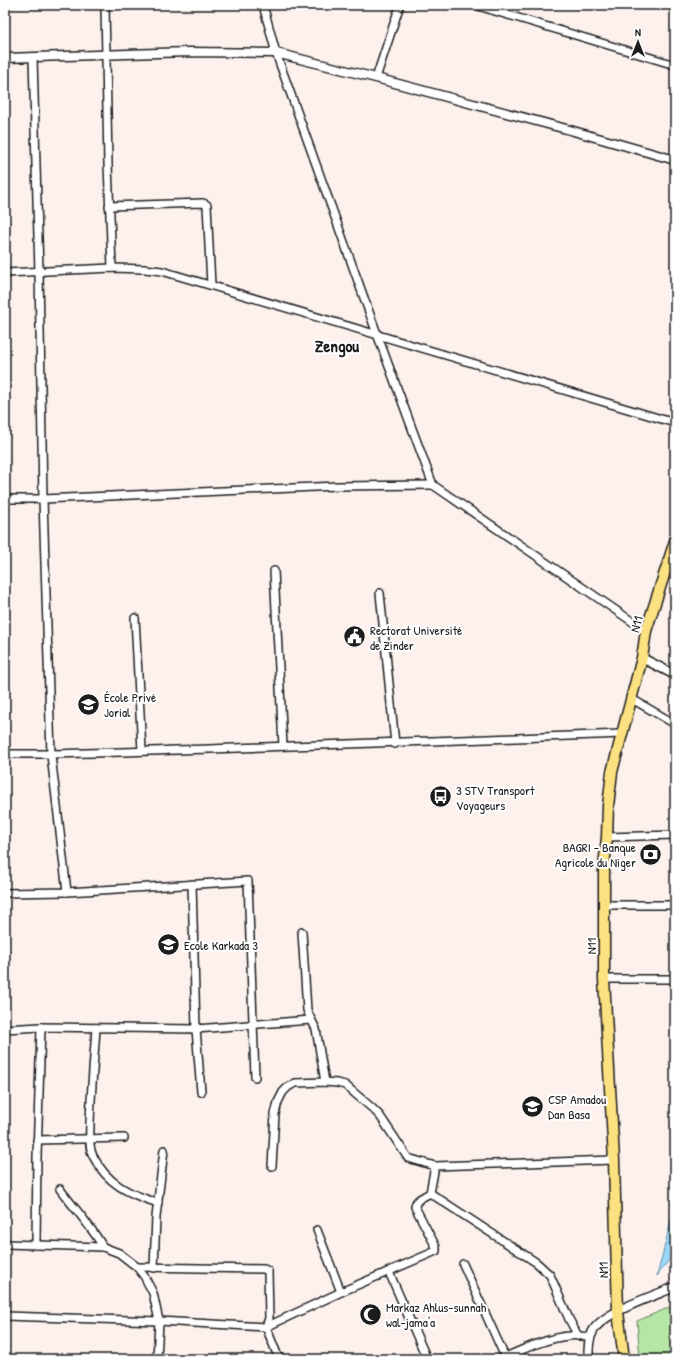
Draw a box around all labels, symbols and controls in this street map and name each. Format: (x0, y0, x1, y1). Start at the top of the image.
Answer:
north arrow (618, 22, 658, 62)
text: N (635, 25, 641, 39)
district label: Zengou (315, 334, 359, 358)
street label: N11 (625, 614, 647, 634)
place label: Rectorat Université de Zinder (370, 621, 462, 654)
public building icon: Rectorat Université de Zinder (342, 624, 368, 650)
place label: École Privé Jorial (104, 688, 156, 721)
school or university icon: École Privé Jorial (75, 691, 101, 717)
place label: 3 STV Transport Voyageurs (456, 781, 535, 814)
bus stop icon: 3 STV Transport Voyageurs (427, 784, 453, 810)
place label: BAGRI - Banque Agricole du Niger (555, 838, 636, 871)
bank icon: BAGRI - Banque Agricole du Niger (638, 841, 664, 867)
school or university icon: Ecole Karkada 3 (156, 932, 182, 958)
place label: Ecole Karkada 3 (184, 936, 258, 954)
street label: N11 (582, 938, 600, 954)
place label: CSP Amadou Dan Basa (548, 1090, 606, 1123)
school or university icon: CSP Amadou Dan Basa (519, 1093, 545, 1119)
street label: N11 (594, 1261, 612, 1278)
place label: Markaz Ahlus-sunnah wal-jama'a (386, 1298, 487, 1331)
mosque icon: Markaz Ahlus-sunnah wal-jama'a (358, 1301, 384, 1327)

